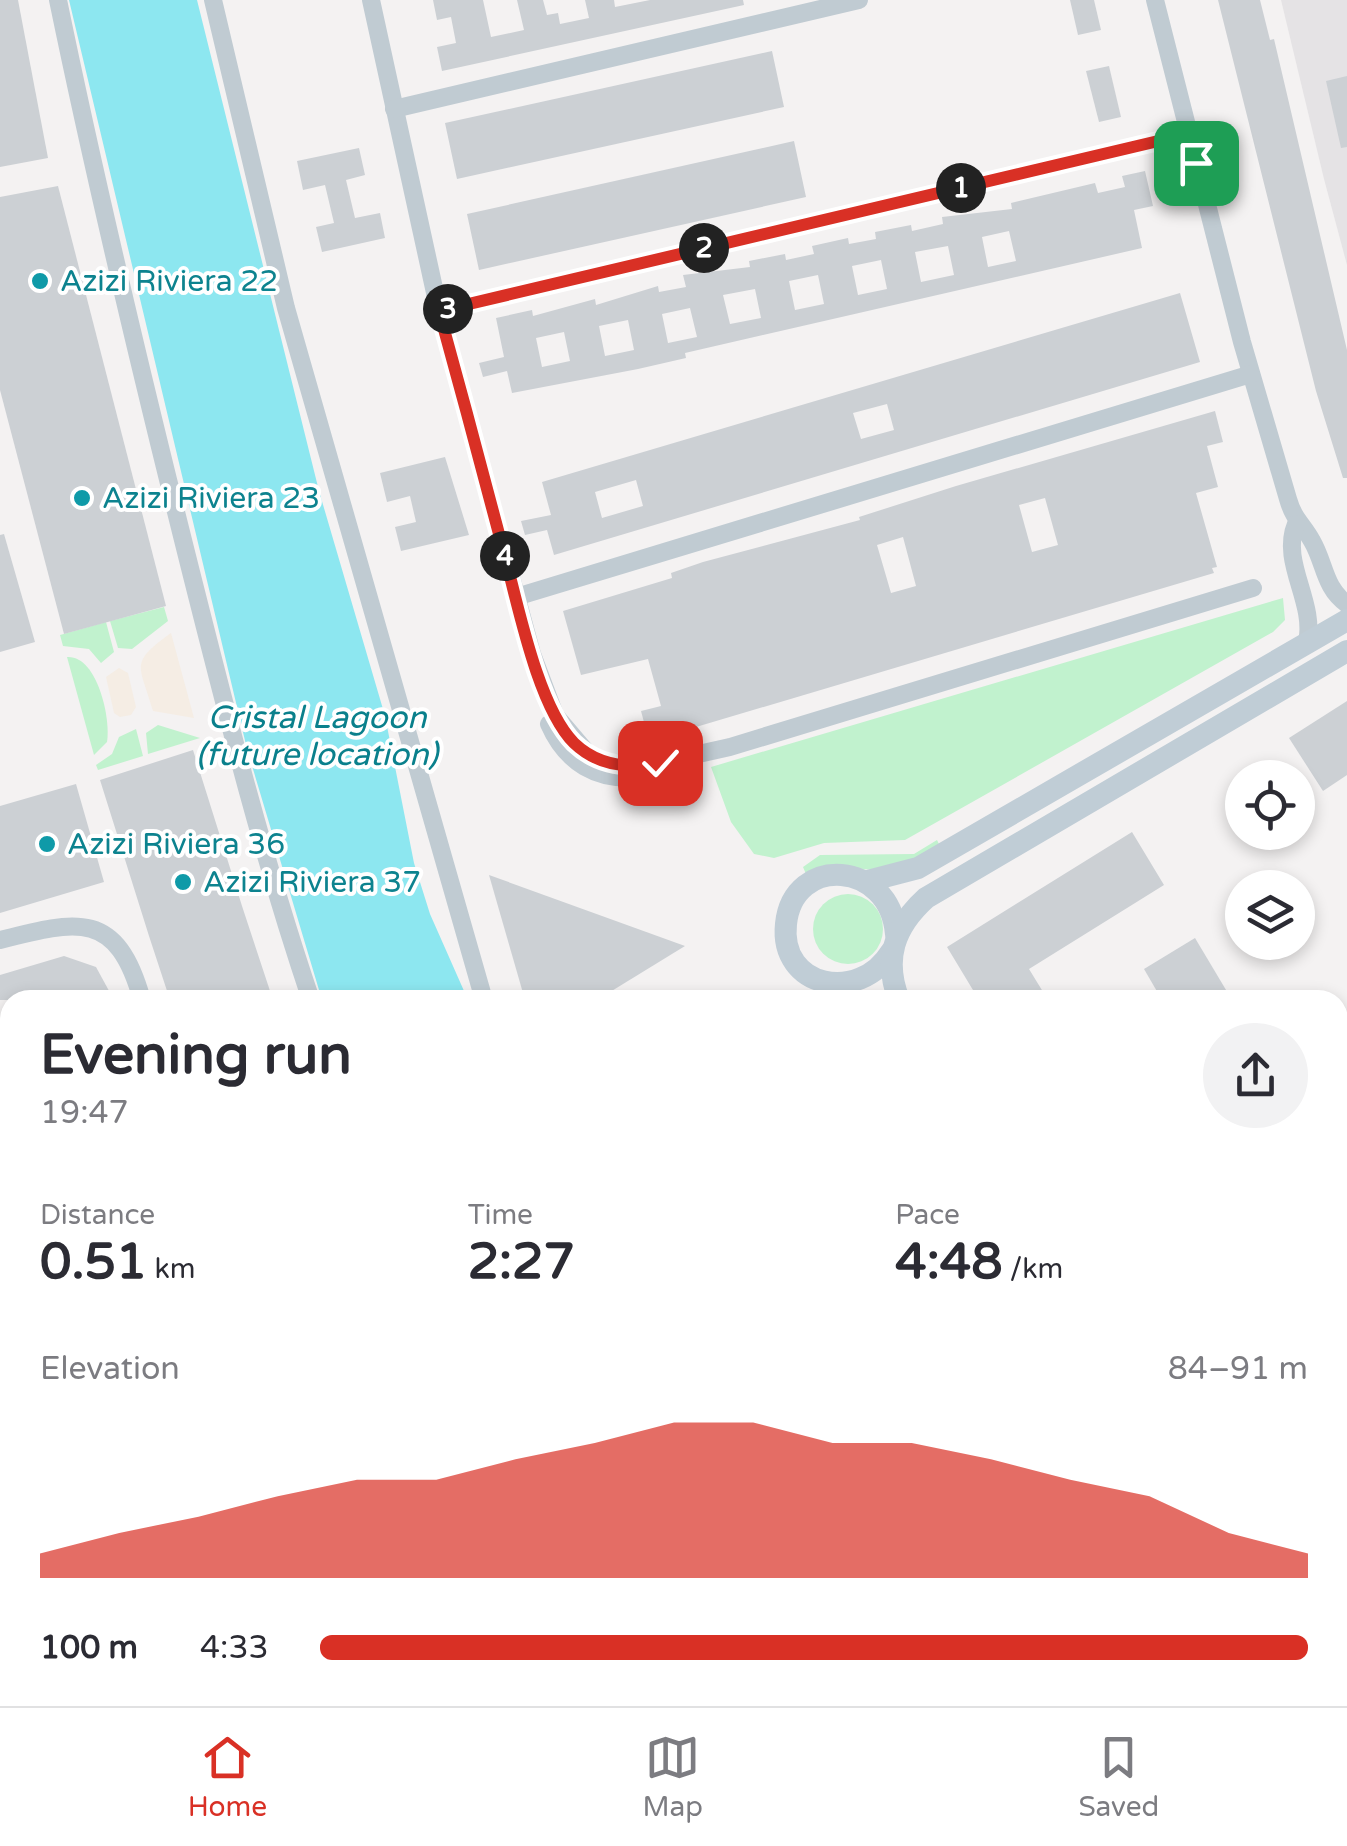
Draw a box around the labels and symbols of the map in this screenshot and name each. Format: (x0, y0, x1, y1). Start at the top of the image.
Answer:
pin (1154, 121, 1239, 206)
pin: 1 (936, 163, 986, 213)
pin: 2 (679, 223, 729, 273)
place label: Azizi Riviera 22 (60, 263, 278, 300)
marker: Azizi Riviera 22 (29, 270, 51, 292)
pin: 3 (423, 284, 473, 334)
place label: Azizi Riviera 23 (102, 480, 320, 517)
marker: Azizi Riviera 23 (71, 487, 93, 509)
pin: 4 (480, 531, 530, 581)
water label: Cristal Lagoon (future location) (196, 699, 440, 774)
pin (618, 721, 703, 806)
place label: Azizi Riviera 36 (67, 826, 285, 863)
marker: Azizi Riviera 36 (36, 833, 58, 855)
place label: Azizi Riviera 37 (203, 864, 421, 901)
marker: Azizi Riviera 37 (172, 871, 194, 893)

